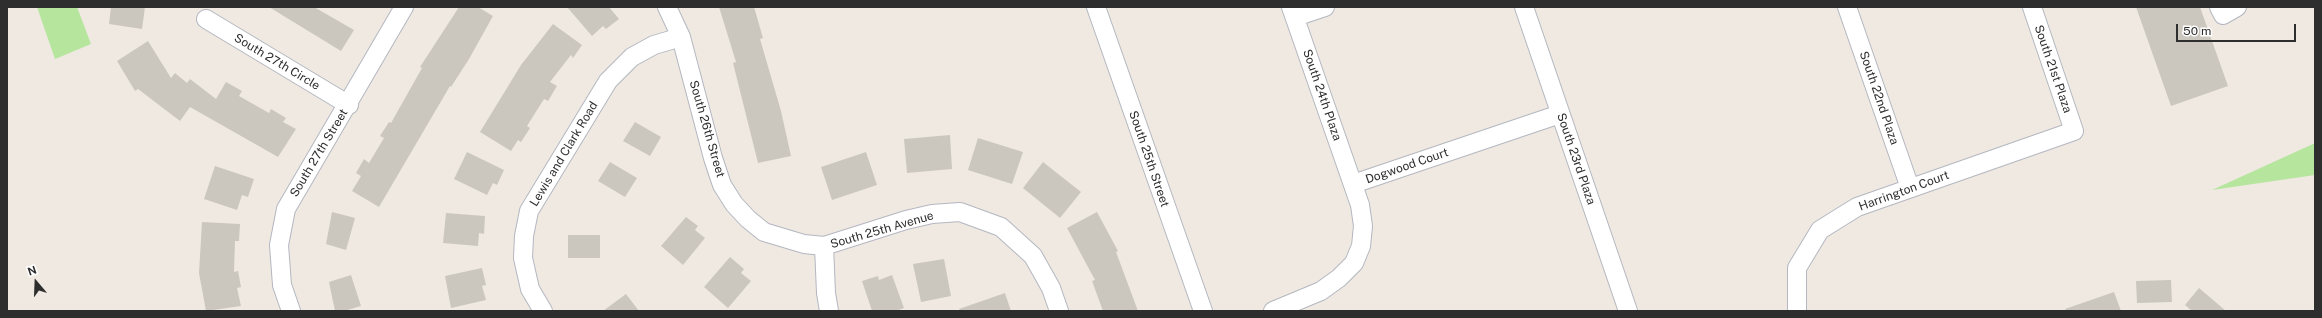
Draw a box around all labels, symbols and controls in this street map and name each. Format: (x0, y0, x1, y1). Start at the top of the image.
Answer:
scale bar (2178, 16, 2298, 42)
street label: South 21st Plaza (2031, 23, 2075, 115)
text: 50 m (2183, 24, 2211, 38)
street label: South 27th Circle (231, 31, 323, 93)
street label: South 24th Plaza (1300, 47, 1344, 143)
street label: South 22nd Plaza (1856, 49, 1902, 147)
street label: South 26th Street (686, 79, 728, 179)
street label: Lewis and Clark Road (527, 99, 601, 209)
street label: South 27th Street (287, 106, 351, 200)
street label: South 25th Street (1126, 109, 1172, 209)
street label: South 23rd Plaza (1554, 111, 1598, 207)
street label: Dogwood Court (1364, 145, 1450, 187)
street label: Harrington Court (1857, 168, 1951, 214)
street label: South 25th Avenue (829, 208, 935, 252)
north arrow (16, 262, 56, 302)
text: N (26, 264, 38, 278)

